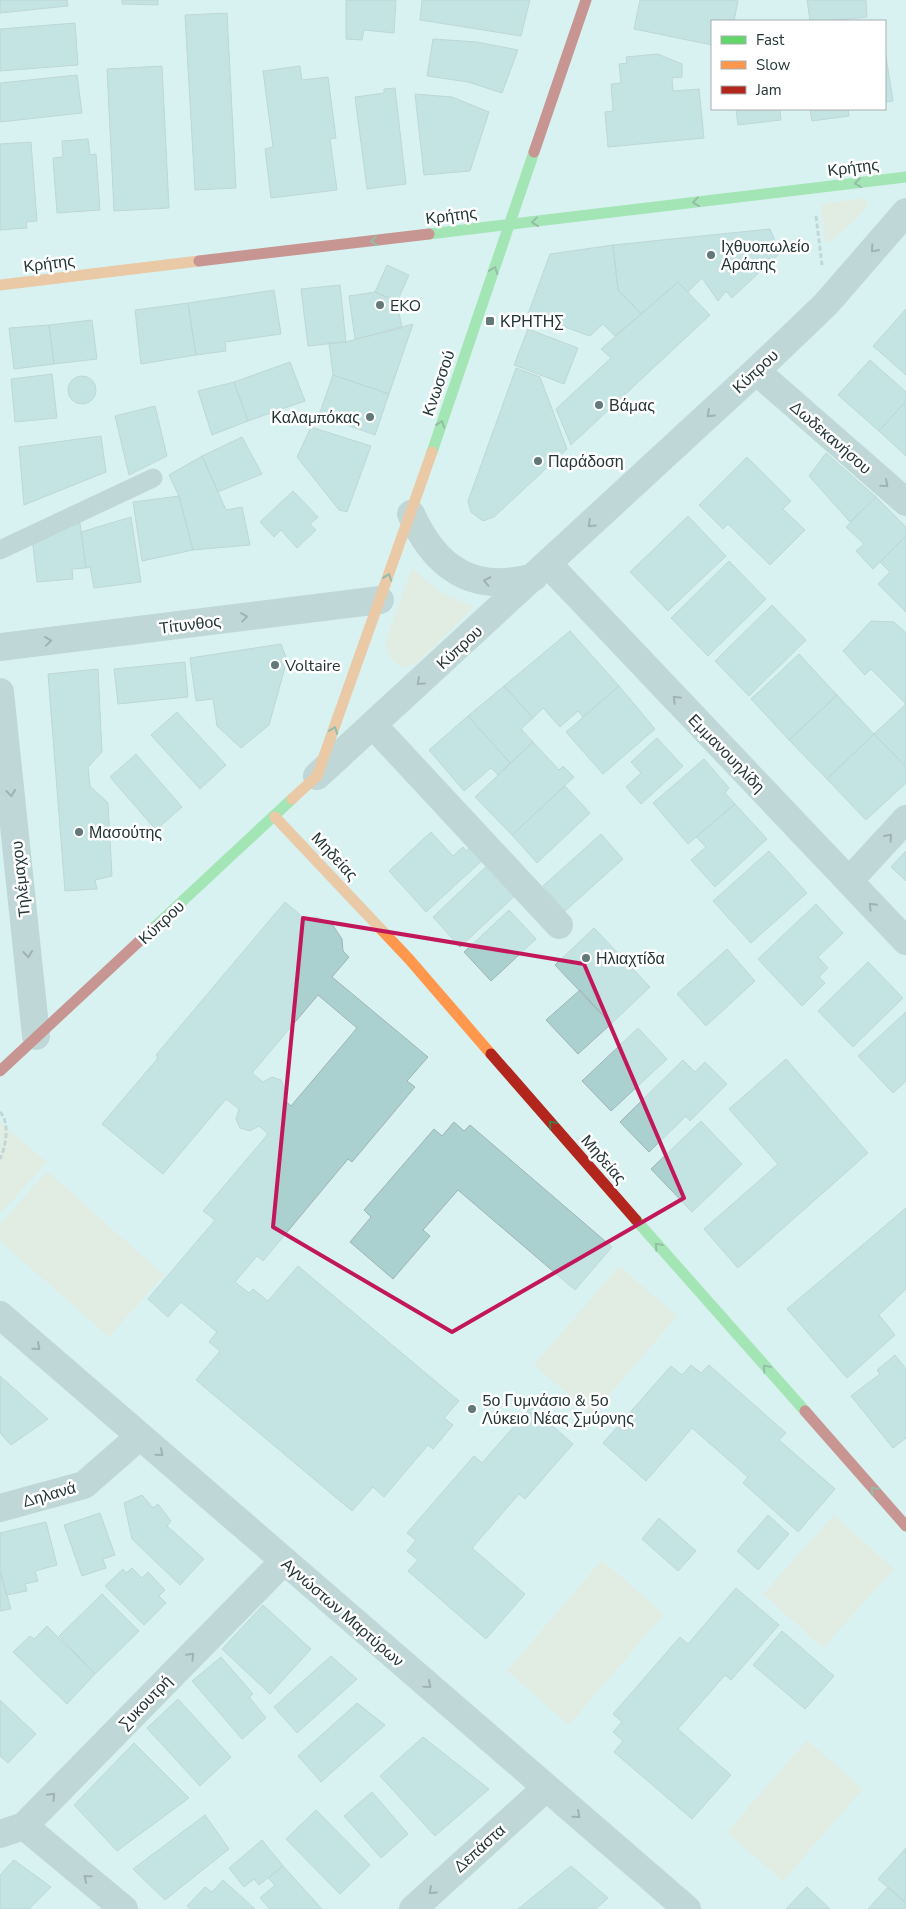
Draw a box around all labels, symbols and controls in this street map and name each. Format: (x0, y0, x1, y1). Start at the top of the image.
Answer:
legend (711, 20, 886, 110)
text: Fast (756, 30, 785, 50)
text: Slow (756, 55, 791, 75)
text: Jam (755, 80, 782, 100)
street label: Κρήτης (826, 154, 880, 182)
one-way arrow (853, 177, 861, 188)
one-way arrow (692, 196, 700, 207)
street label: Κρήτης (424, 202, 478, 230)
one-way arrow (531, 216, 539, 227)
one-way arrow (369, 235, 377, 246)
place label: Ιχθυοπωλείο Αράπης (721, 236, 810, 276)
one-way arrow (871, 244, 880, 253)
marker: Ιχθυοπωλείο Αράπης (705, 249, 717, 261)
street label: Κρήτης (22, 250, 76, 278)
one-way arrow (488, 266, 498, 275)
place label: EKO (390, 295, 421, 317)
marker: EKO (374, 299, 386, 311)
place label: ΚΡΗΤΗΣ (500, 311, 564, 333)
marker: ΚΡΗΤΗΣ (484, 315, 496, 327)
street label: Κύπρου (728, 345, 784, 399)
street label: Κνωσσού (417, 347, 461, 419)
place label: Βάμας (609, 395, 655, 417)
street label: Δωδεκανήσου (785, 396, 876, 479)
marker: Βάμας (593, 399, 605, 411)
place label: Καλαμπόκας (271, 407, 360, 429)
one-way arrow (707, 408, 716, 417)
marker: Καλαμπόκας (364, 411, 376, 423)
one-way arrow (435, 420, 445, 428)
place label: Παράδοση (548, 451, 624, 473)
marker: Παράδοση (532, 455, 544, 467)
one-way arrow (880, 478, 889, 487)
one-way arrow (588, 518, 597, 527)
one-way arrow (383, 574, 393, 582)
one-way arrow (482, 576, 491, 587)
street label: Τίτυνθος (158, 610, 222, 640)
one-way arrow (241, 612, 249, 623)
street label: Κύπρου (432, 621, 488, 675)
one-way arrow (45, 636, 53, 647)
place label: Voltaire (284, 655, 341, 677)
marker: Voltaire (269, 659, 281, 671)
one-way arrow (417, 676, 426, 685)
one-way arrow (673, 696, 682, 705)
street label: Εμμανουηλίδη (683, 709, 770, 798)
one-way arrow (328, 727, 338, 735)
one-way arrow (5, 789, 16, 797)
place label: Μασούτης (89, 822, 162, 844)
marker: Μασούτης (73, 826, 85, 838)
street label: Μηδείας (306, 828, 363, 886)
one-way arrow (884, 834, 893, 843)
street label: Τηλέμαχου (6, 840, 36, 918)
street label: Κύπρου (134, 896, 190, 950)
one-way arrow (869, 902, 878, 911)
place label: Ηλιαχτίδα (596, 948, 665, 970)
one-way arrow (22, 951, 33, 959)
marker: Ηλιαχτίδα (580, 952, 592, 964)
one-way arrow (548, 1120, 557, 1129)
street label: Μηδείας (576, 1130, 631, 1189)
one-way arrow (655, 1243, 664, 1252)
one-way arrow (31, 1341, 40, 1349)
one-way arrow (763, 1364, 772, 1373)
place label: 5ο Γυμνάσιο & 5ο Λύκειο Νέας Σμύρνης (482, 1390, 634, 1430)
marker: 5ο Γυμνάσιο & 5ο Λύκειο Νέας Σμύρνης (466, 1403, 478, 1415)
one-way arrow (154, 1447, 163, 1456)
street label: Δηλανά (20, 1477, 79, 1513)
one-way arrow (870, 1486, 879, 1495)
street label: Αγνώστων Μαρτύρων (276, 1553, 408, 1672)
one-way arrow (185, 1652, 194, 1661)
street label: Συκουτρή (114, 1671, 177, 1735)
one-way arrow (423, 1680, 432, 1689)
one-way arrow (47, 1793, 56, 1802)
one-way arrow (572, 1809, 581, 1818)
street label: Δεπάστα (449, 1820, 510, 1878)
one-way arrow (83, 1875, 92, 1884)
one-way arrow (429, 1885, 438, 1894)

